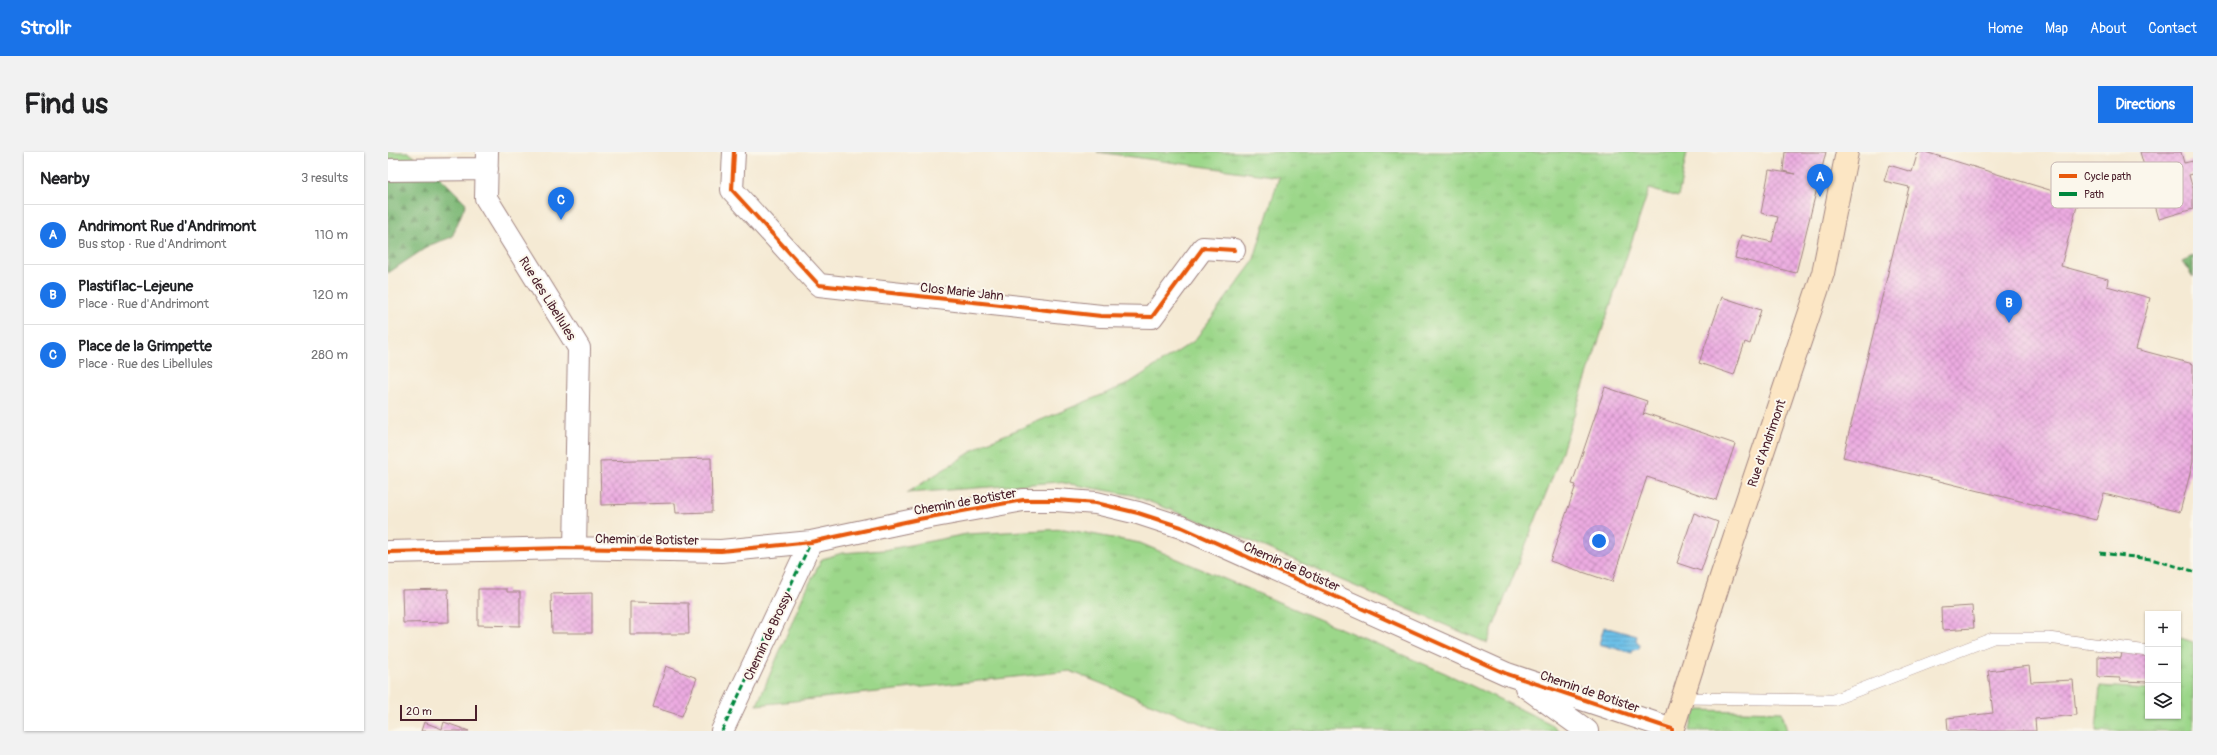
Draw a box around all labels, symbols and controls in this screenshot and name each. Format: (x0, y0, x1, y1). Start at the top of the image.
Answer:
text: Strollr (20, 16, 71, 40)
text: Home (1988, 20, 2023, 37)
text: Map (2045, 20, 2068, 37)
text: About (2090, 20, 2126, 37)
text: Contact (2148, 20, 2197, 37)
button: Directions (2098, 86, 2193, 123)
text: Find us (24, 87, 108, 122)
legend (2051, 162, 2183, 208)
pin: A (1807, 164, 1833, 197)
text: Nearby (40, 168, 89, 189)
text: 3 results (301, 170, 348, 186)
text: Cycle path (2084, 170, 2131, 183)
pin: C (548, 187, 574, 220)
text: Path (2084, 188, 2104, 201)
text: Andrimont Rue d'Andrimont (78, 217, 256, 236)
text: A (49, 227, 57, 243)
text: 110 m (315, 227, 348, 243)
text: Bus stop · Rue d'Andrimont (78, 236, 227, 252)
street label: Rue des Libellules (515, 254, 579, 343)
text: Plastiflac-Lejeune (78, 277, 193, 296)
street label: Clos Marie Jahn (919, 280, 1005, 304)
text: B (49, 287, 57, 303)
text: 120 m (312, 287, 348, 303)
pin: B (1996, 290, 2022, 323)
text: Place · Rue d'Andrimont (78, 296, 209, 312)
text: Place de la Grimpette (78, 337, 212, 356)
text: C (49, 347, 57, 363)
text: 280 m (311, 347, 348, 363)
text: Place · Rue des Libellules (78, 356, 213, 372)
street label: Rue d'Andrimont (1744, 397, 1790, 489)
street label: Chemin de Botister (913, 485, 1018, 519)
street label: Chemin de Botister (595, 531, 699, 549)
your location (1589, 531, 1609, 551)
street label: Chemin de Botister (1241, 538, 1343, 596)
street label: Chemin de Brossy (740, 589, 796, 683)
map controls (2145, 611, 2181, 719)
button: + (2145, 611, 2181, 647)
button: − (2145, 647, 2181, 683)
street label: Chemin de Botister (1538, 667, 1642, 717)
button: layers (2145, 683, 2181, 719)
scale bar (400, 703, 477, 722)
text: 20 m (406, 705, 432, 718)

